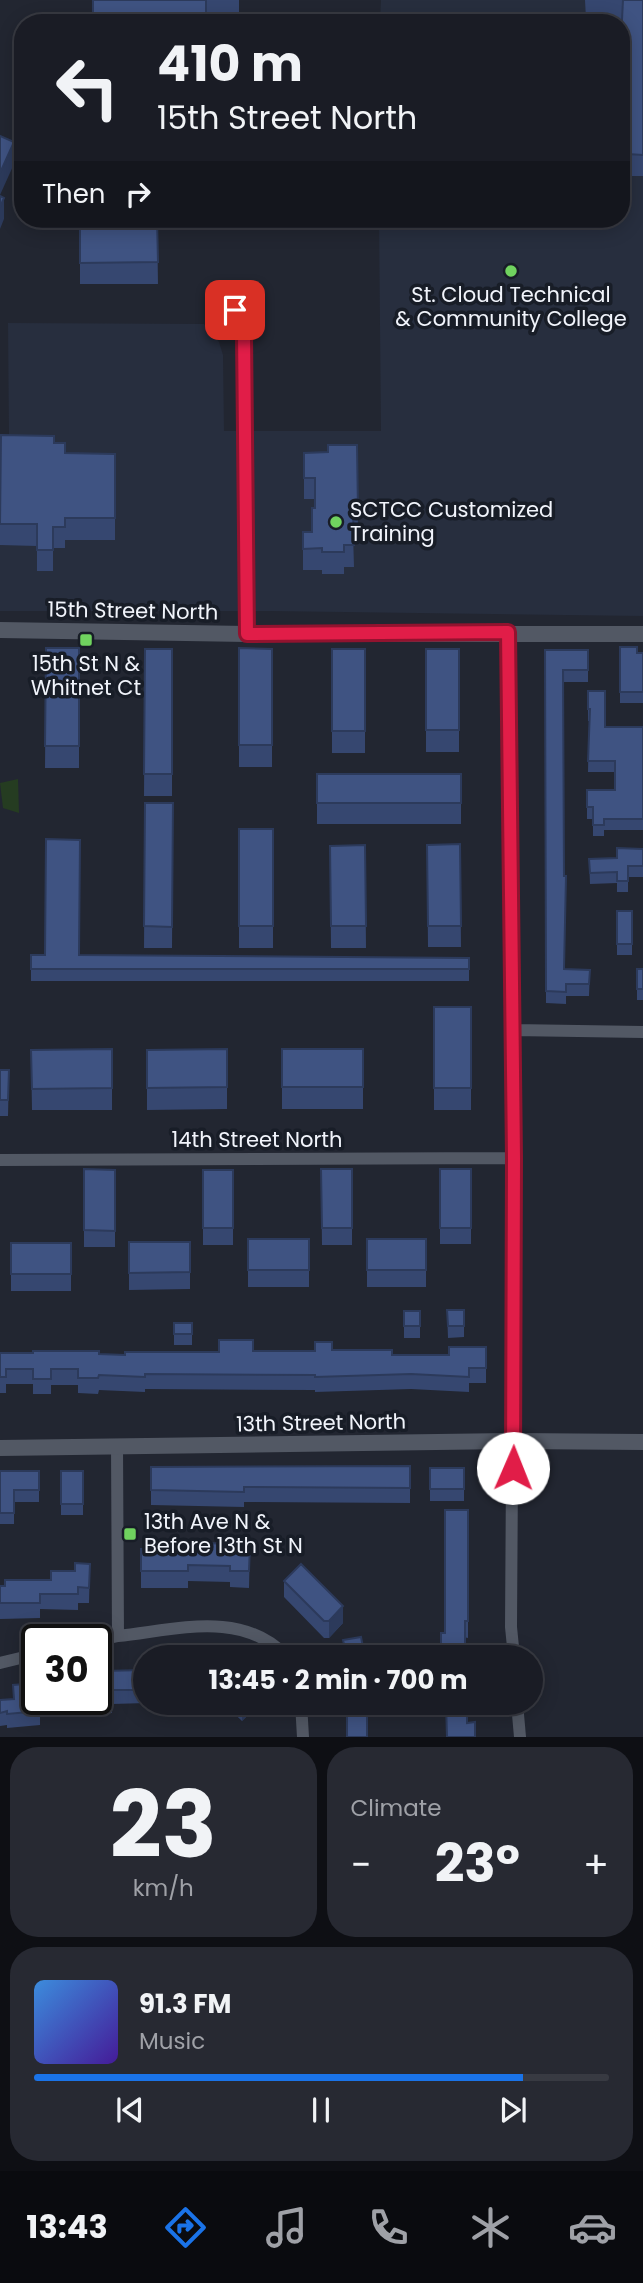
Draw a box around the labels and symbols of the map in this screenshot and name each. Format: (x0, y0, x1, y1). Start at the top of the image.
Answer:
marker: St. Cloud Technical & Community College (503, 263, 519, 279)
pin (205, 280, 265, 340)
place label: St. Cloud Technical & Community College (395, 280, 627, 333)
place label: SCTCC Customized Training (350, 495, 553, 548)
marker: SCTCC Customized Training (328, 514, 344, 530)
street label: 15th Street North (47, 595, 219, 626)
marker: 15th St N & Whitnet Ct (78, 632, 94, 648)
place label: 15th St N & Whitnet Ct (31, 649, 141, 702)
street label: 14th Street North (172, 1125, 342, 1154)
street label: 13th Street North (236, 1407, 406, 1438)
position arrow (476, 1431, 550, 1505)
place label: 13th Ave N & Before 13th St N (144, 1507, 303, 1560)
marker: 13th Ave N & Before 13th St N (122, 1526, 138, 1542)
speed limit sign: 30 (21, 1624, 112, 1715)

